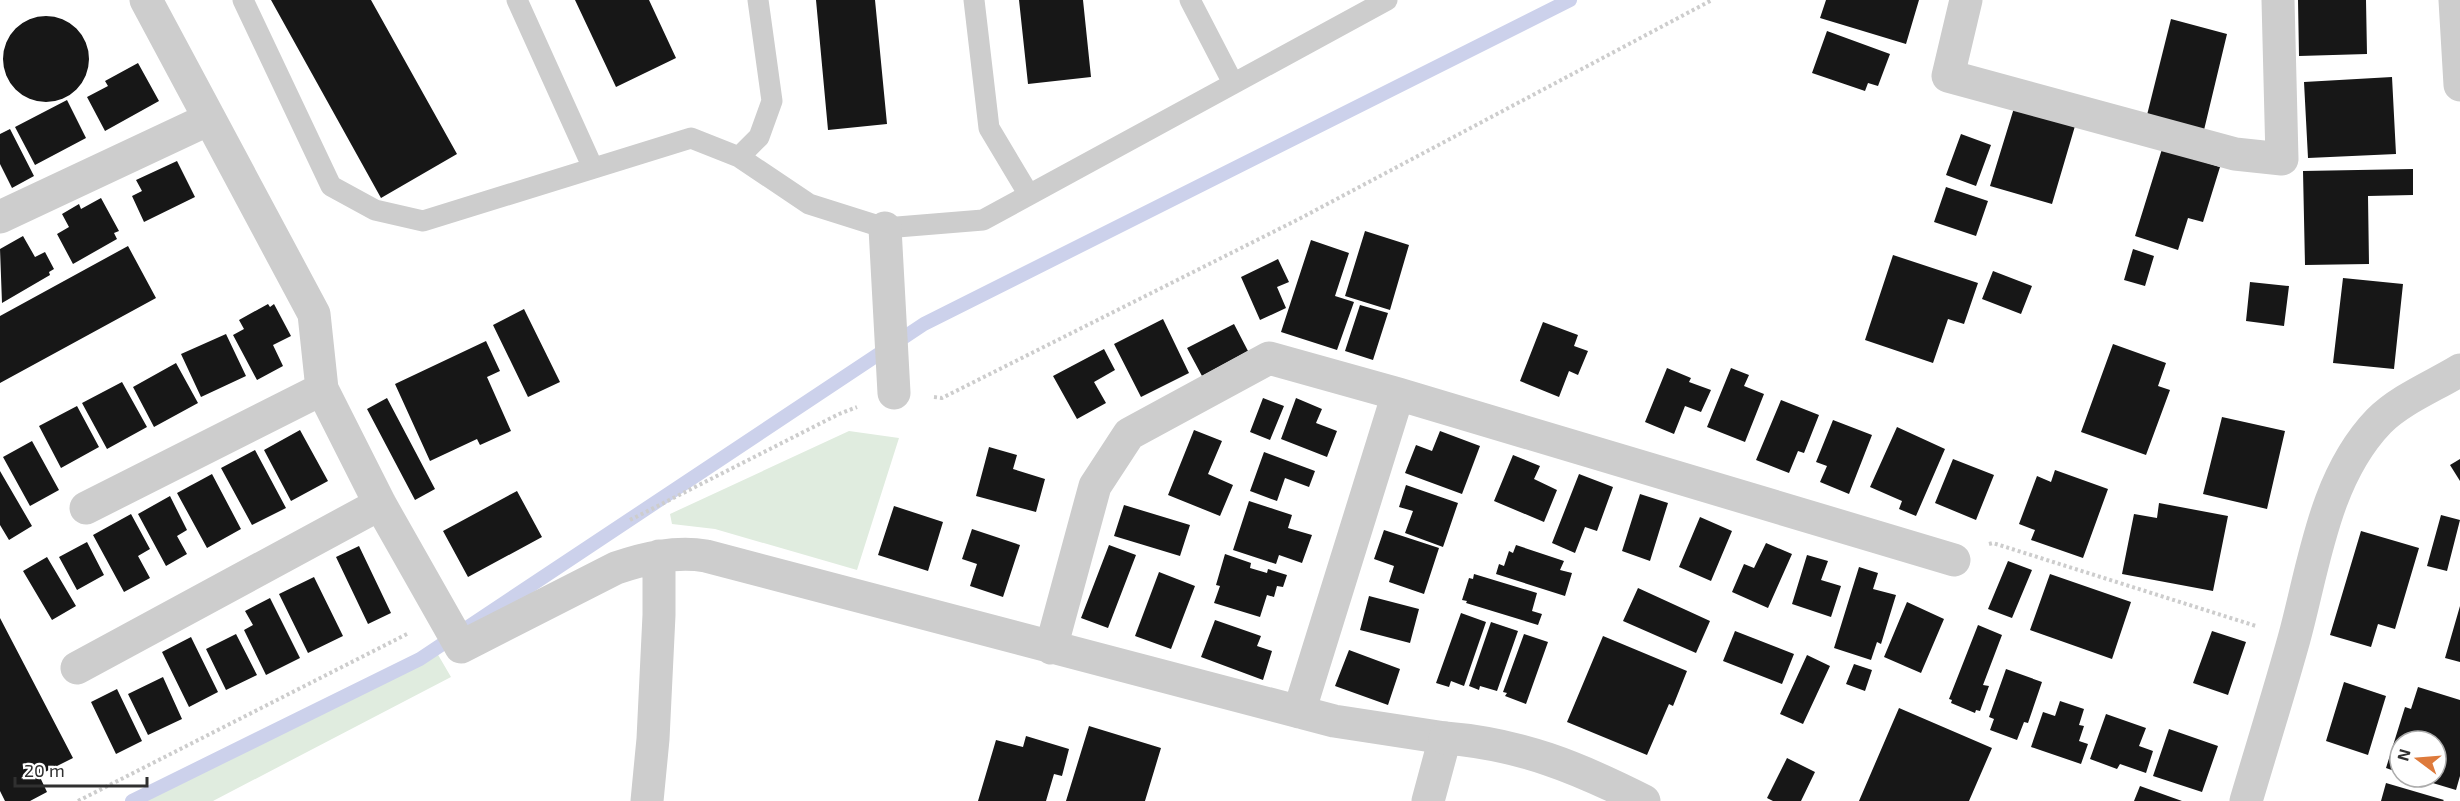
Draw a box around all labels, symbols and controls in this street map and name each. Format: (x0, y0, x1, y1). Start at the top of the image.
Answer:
north arrow (2388, 729, 2448, 789)
text: N (2392, 747, 2414, 763)
scale bar (15, 750, 147, 788)
text: 20 m (24, 759, 65, 781)

